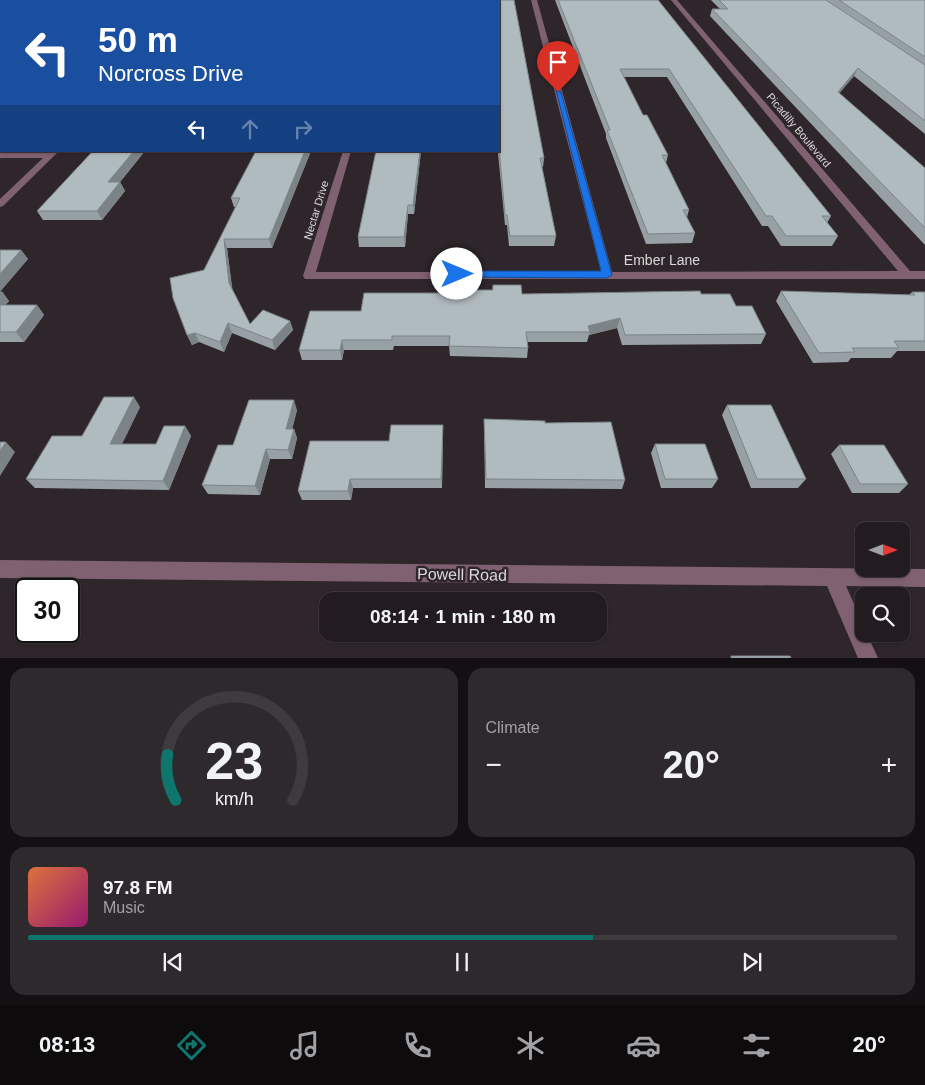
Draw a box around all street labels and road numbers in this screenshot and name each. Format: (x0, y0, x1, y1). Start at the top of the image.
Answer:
street label: Picadilly Boulevard (765, 91, 833, 169)
street label: Nectar Drive (301, 179, 331, 241)
street label: Ember Lane (624, 252, 700, 268)
street label: Powell Road (417, 565, 507, 584)

